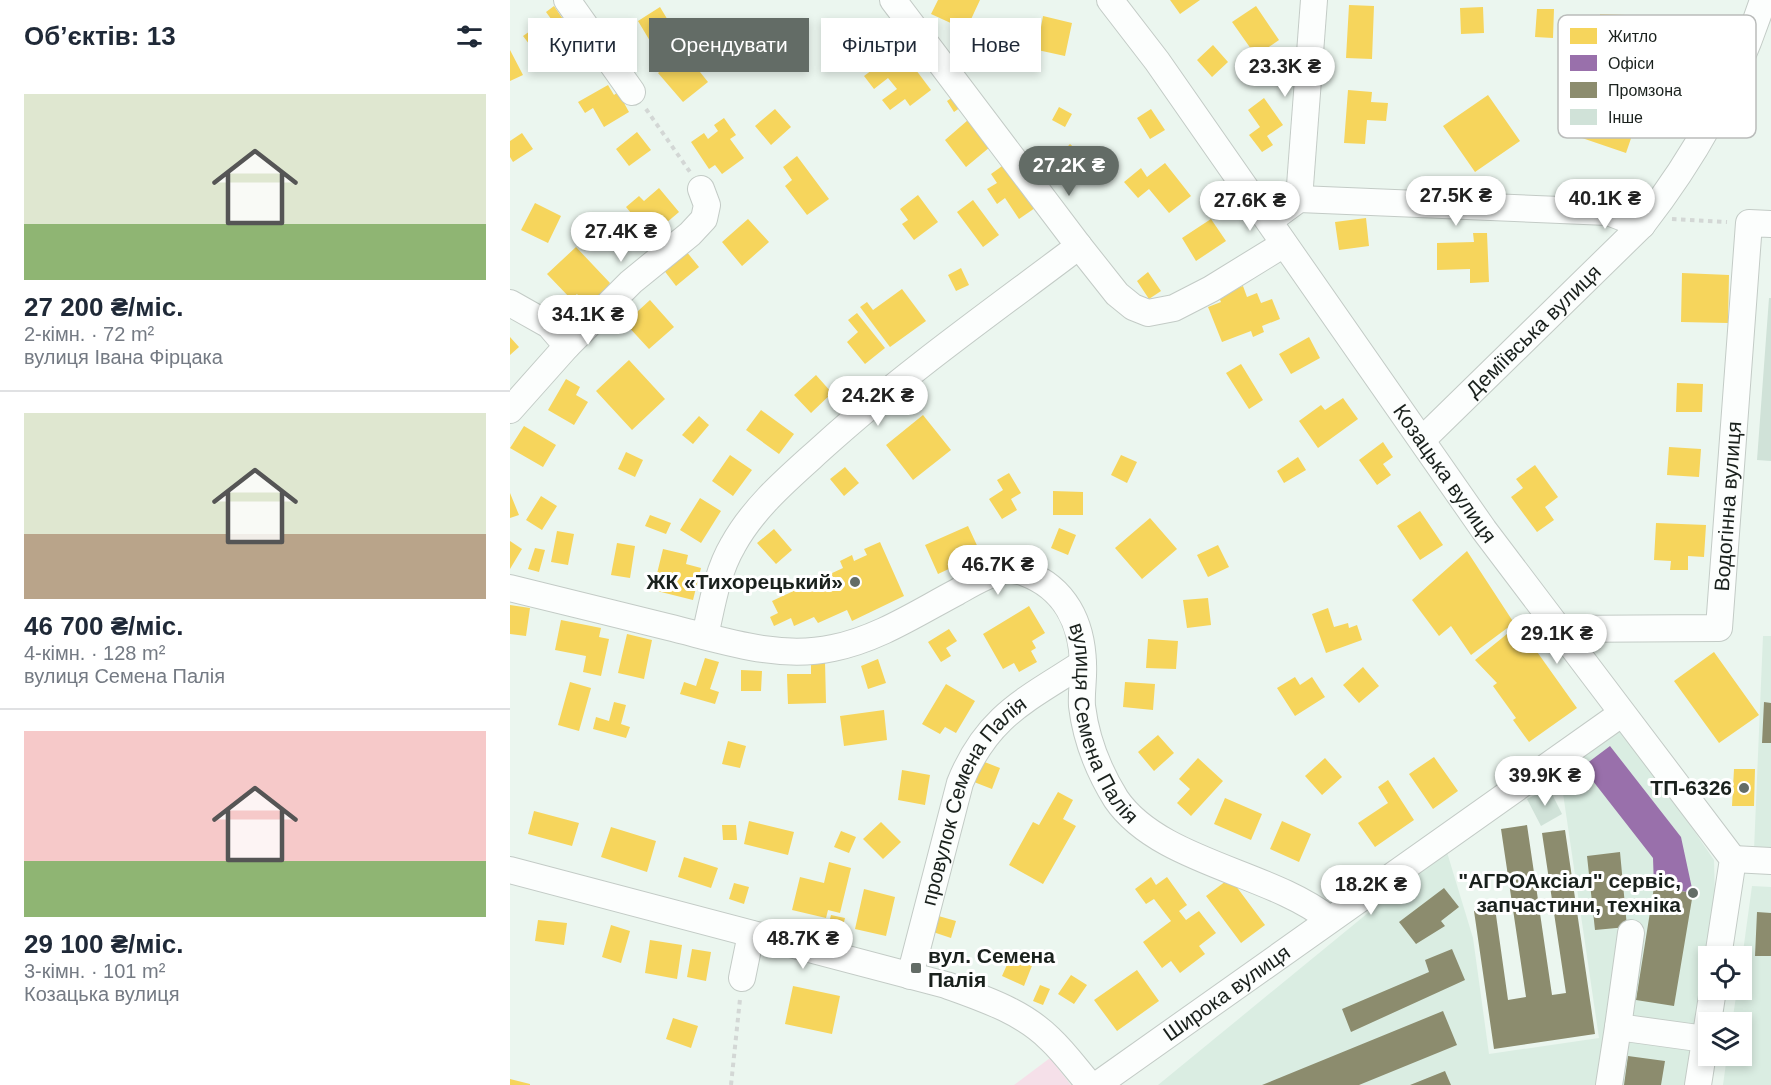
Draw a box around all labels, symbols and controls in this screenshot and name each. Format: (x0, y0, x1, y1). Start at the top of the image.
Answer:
legend (1558, 15, 1756, 138)
chip: Купити (528, 18, 637, 72)
chip: Орендувати (649, 18, 809, 72)
chip: Фільтри (821, 18, 938, 72)
chip: Нове (950, 18, 1041, 72)
icon: filters (453, 20, 486, 53)
text: Об’єктів: 13 (24, 21, 176, 51)
text: Житло (1608, 28, 1657, 45)
pin: 23.3K ₴ (1230, 47, 1340, 98)
text: 23.3K ₴ (1249, 55, 1321, 77)
text: Офіси (1608, 55, 1654, 72)
text: Промзона (1608, 82, 1682, 99)
text: Інше (1608, 109, 1643, 126)
icon: home (201, 133, 309, 241)
pin: 27.2K ₴ (1014, 146, 1124, 197)
text: 27.2K ₴ (1033, 154, 1105, 176)
pin: 27.5K ₴ (1401, 176, 1511, 227)
pin: 40.1K ₴ (1550, 179, 1660, 230)
pin: 27.6K ₴ (1195, 181, 1305, 232)
text: 27.5K ₴ (1420, 184, 1492, 206)
text: 40.1K ₴ (1569, 187, 1641, 209)
text: 27.6K ₴ (1214, 189, 1286, 211)
pin: 27.4K ₴ (566, 212, 676, 263)
text: 27.4K ₴ (585, 220, 657, 242)
street label: Деміївська вулиця (1461, 260, 1605, 401)
text: 27 200 ₴/міс. (24, 292, 183, 322)
pin: 34.1K ₴ (533, 295, 643, 346)
text: 34.1K ₴ (552, 303, 624, 325)
text: 2-кімн. · 72 m² (24, 323, 154, 345)
text: вулиця Івана Фірцака (24, 346, 223, 368)
pin: 24.2K ₴ (823, 376, 933, 427)
text: 24.2K ₴ (842, 384, 914, 406)
street label: Козацька вулиця (1389, 400, 1501, 547)
street label: Водогінна вулиця (1710, 420, 1745, 592)
icon: home (201, 452, 309, 560)
pin: 46.7K ₴ (943, 545, 1053, 596)
text: 46.7K ₴ (962, 553, 1034, 575)
place label: ЖК «Тихорецький» (645, 570, 843, 593)
marker: ЖК «Тихорецький» (848, 575, 862, 589)
text: 46 700 ₴/міс. (24, 611, 183, 641)
pin: 29.1K ₴ (1502, 614, 1612, 665)
street label: вулиця Семена Палія (1065, 620, 1143, 828)
text: 29.1K ₴ (1521, 622, 1593, 644)
text: 4-кімн. · 128 m² (24, 642, 165, 664)
text: вулиця Семена Палія (24, 665, 225, 687)
street label: провулок Семена Палія (917, 691, 1031, 908)
pin: 39.9K ₴ (1490, 756, 1600, 807)
text: 39.9K ₴ (1509, 764, 1581, 786)
icon: home (201, 770, 309, 878)
place label: ТП-6326 (1650, 776, 1732, 799)
marker: ТП-6326 (1737, 781, 1751, 795)
pin: 18.2K ₴ (1316, 865, 1426, 916)
place label: "АГРОАксіал" сервіс, запчастини, техніка (1458, 869, 1681, 916)
text: 18.2K ₴ (1335, 873, 1407, 895)
marker: "АГРОАксіал" сервіс, запчастини, техніка (1686, 886, 1700, 900)
pin: 48.7K ₴ (748, 919, 858, 970)
text: 48.7K ₴ (767, 927, 839, 949)
text: 29 100 ₴/міс. (24, 929, 183, 959)
street label: Широка вулиця (1159, 940, 1294, 1045)
place label: вул. Семена Палія (928, 944, 1055, 991)
map controls (1698, 946, 1752, 1066)
button: locate (1698, 946, 1752, 1000)
text: 3-кімн. · 101 m² (24, 960, 165, 982)
marker: вул. Семена Палія (909, 961, 923, 975)
text: Козацька вулиця (24, 983, 179, 1005)
button: layers (1698, 1012, 1752, 1066)

